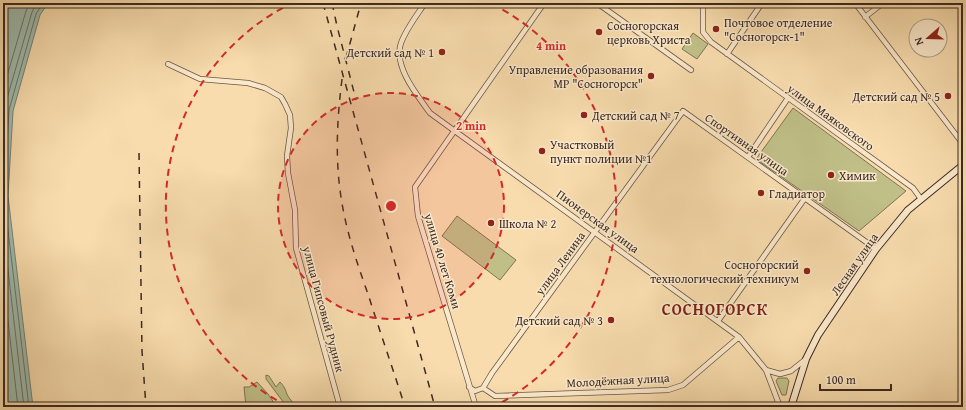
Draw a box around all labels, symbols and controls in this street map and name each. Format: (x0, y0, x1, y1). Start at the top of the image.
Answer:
place label: Почтовое отделение "Сосногорск-1" (724, 14, 833, 45)
place label: Сосногорская церковь Христа (607, 17, 691, 48)
north arrow (908, 18, 948, 58)
marker: Почтовое отделение "Сосногорск-1" (711, 24, 721, 34)
marker: Сосногорская церковь Христа (594, 27, 604, 37)
text: N (910, 35, 927, 48)
text: 4 min (536, 37, 566, 54)
place label: Детский сад № 1 (345, 44, 434, 61)
marker: Детский сад № 1 (437, 47, 447, 57)
place label: Управление образования МР "Сосногорск" (509, 61, 643, 92)
marker: Управление образования МР "Сосногорск" (646, 71, 656, 81)
street label: улица Маяковского (783, 79, 878, 154)
place label: Детский сад № 5 (851, 88, 940, 105)
marker: Детский сад № 5 (943, 91, 953, 101)
place label: Детский сад № 7 (591, 107, 680, 124)
street label: Спортивная улица (702, 109, 792, 179)
marker: Детский сад № 7 (579, 110, 589, 120)
text: 2 min (456, 117, 486, 134)
place label: Участковый пункт полиции №1 (550, 136, 652, 167)
marker: Участковый пункт полиции №1 (537, 146, 547, 156)
place label: Химик (839, 167, 876, 184)
marker: Химик (826, 170, 836, 180)
street label: Пионерская улица (553, 185, 643, 257)
place label: Гладиатор (769, 185, 825, 202)
marker: Гладиатор (756, 188, 766, 198)
centre of rings (384, 199, 398, 213)
street label: улица 40 лет Коми (420, 210, 466, 311)
place label: Школа № 2 (499, 215, 556, 232)
marker: Школа № 2 (486, 218, 496, 228)
street label: улица Ленина (530, 227, 589, 299)
street label: Лесная улица (826, 229, 882, 299)
street label: улица Гипсовый Рудник (299, 243, 349, 375)
place label: Сосногорский технологический техникум (650, 256, 799, 287)
marker: Сосногорский технологический техникум (802, 266, 812, 276)
district label: СОСНОГОРСК (662, 297, 768, 321)
place label: Детский сад № 3 (514, 312, 603, 329)
marker: Детский сад № 3 (606, 315, 616, 325)
scale bar (820, 366, 891, 392)
street label: Молодёжная улица (566, 369, 670, 391)
text: 100 m (826, 371, 856, 388)

